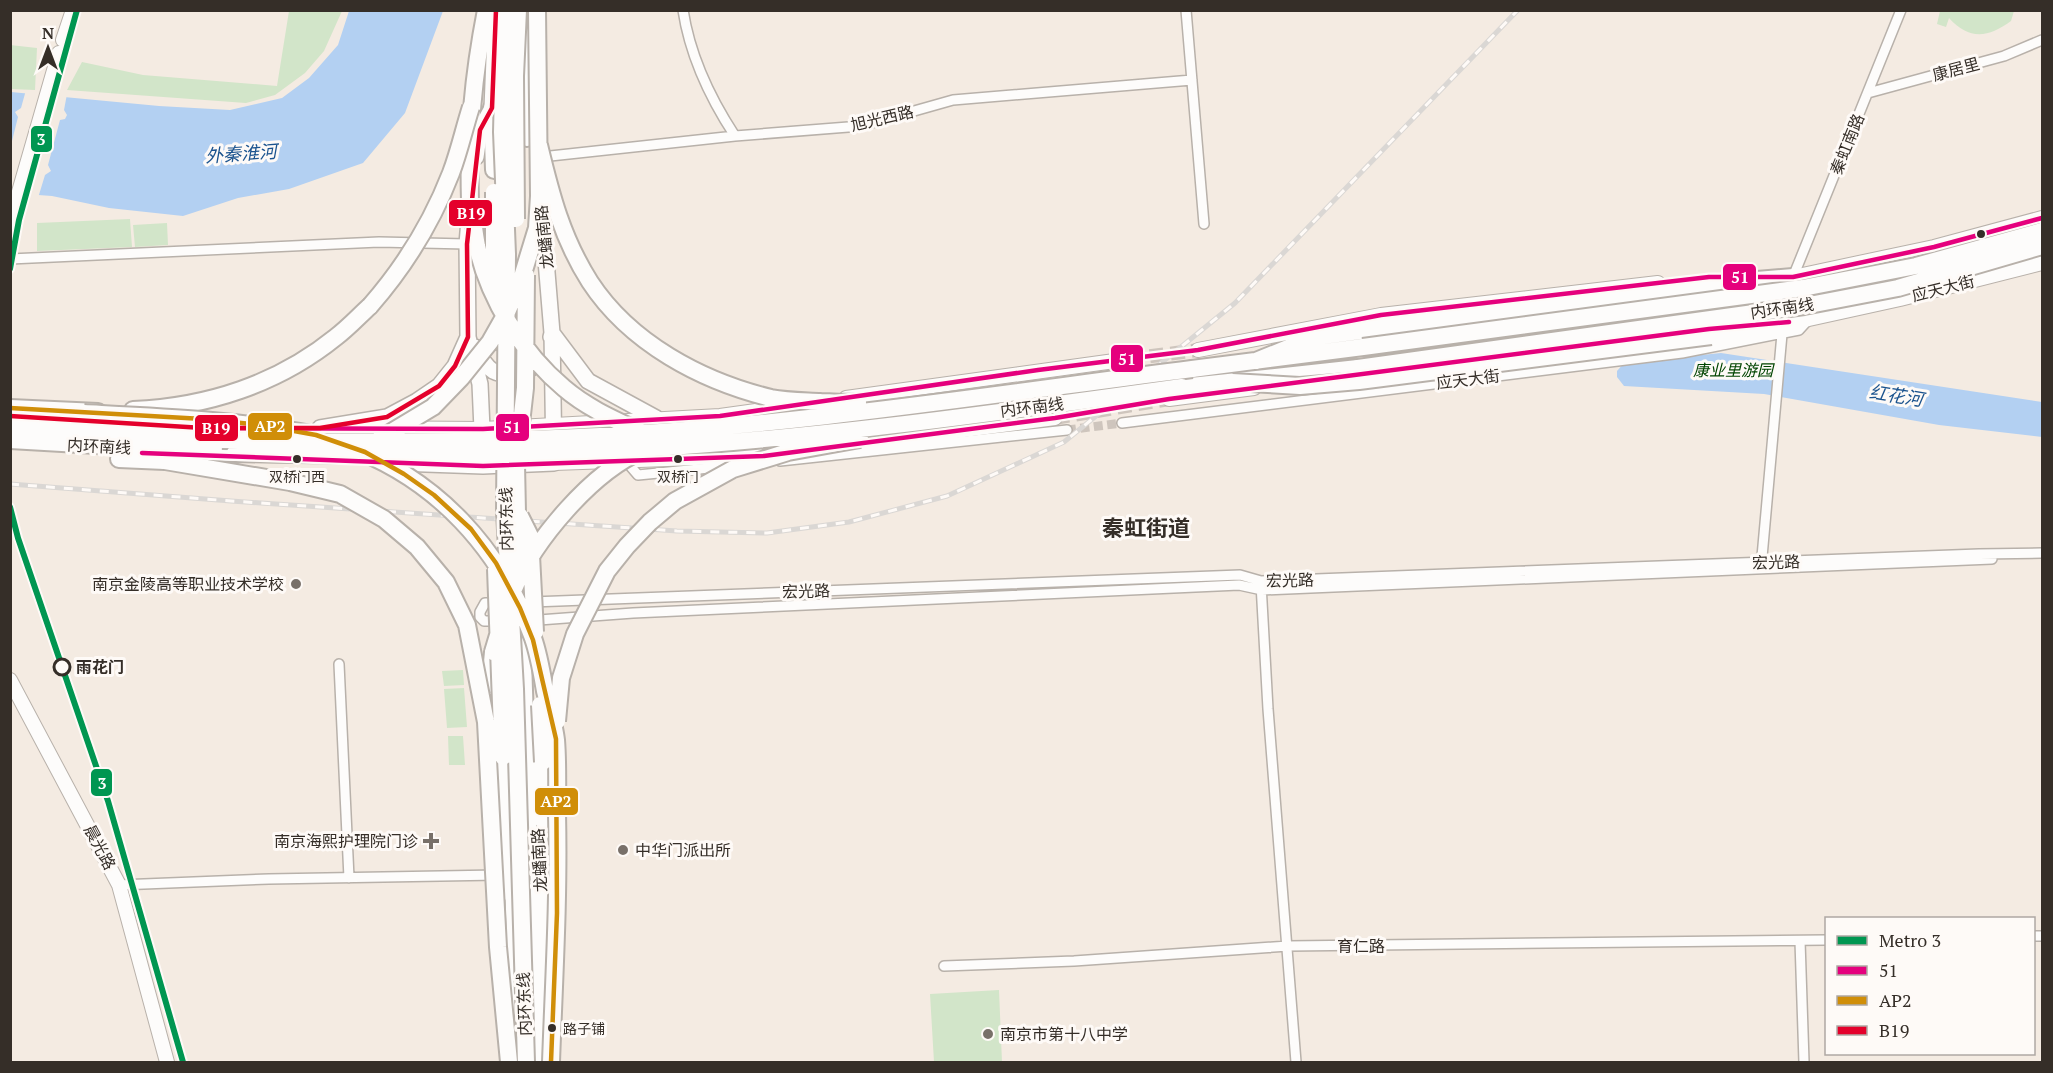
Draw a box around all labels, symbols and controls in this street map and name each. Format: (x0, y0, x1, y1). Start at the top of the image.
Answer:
north arrow (18, 18, 78, 78)
text: N (42, 22, 54, 44)
street label: 康居里 (1930, 52, 1982, 86)
street label: 旭光西路 (848, 100, 916, 136)
street label: 秦虹南路 (1825, 110, 1869, 178)
line badge: 3 (30, 125, 53, 153)
text: 3 (36, 128, 46, 150)
water label: 外秦淮河 (204, 138, 281, 167)
line badge: B19 (448, 199, 493, 227)
text: B19 (457, 202, 485, 224)
street label: 龙蟠南路 (530, 204, 558, 270)
unlabelled marker (1975, 228, 1987, 240)
line badge: 51 (1722, 263, 1757, 291)
text: 51 (1731, 266, 1749, 288)
street label: 应天大街 (1909, 270, 1977, 306)
street label: 内环南线 (1749, 293, 1815, 323)
line badge: 51 (1110, 344, 1144, 373)
text: 51 (1118, 348, 1136, 370)
park label: 康业里游园 (1693, 359, 1775, 381)
street label: 应天大街 (1435, 364, 1501, 394)
water label: 红花河 (1868, 379, 1928, 412)
street label: 内环南线 (999, 392, 1065, 422)
line badge: AP2 (247, 412, 293, 441)
line badge: 51 (495, 413, 530, 442)
line badge: B19 (194, 414, 239, 442)
text: AP2 (255, 415, 285, 437)
text: 51 (503, 416, 521, 438)
text: B19 (202, 417, 230, 439)
street label: 内环南线 (66, 433, 132, 459)
marker: 双桥门西 (291, 453, 303, 465)
marker: 双桥门 (672, 453, 684, 465)
place label: 双桥门西 (269, 467, 325, 486)
place label: 双桥门 (657, 467, 699, 486)
street label: 内环东线 (494, 487, 518, 551)
district label: 秦虹街道 (1102, 513, 1190, 542)
street label: 宏光路 (1752, 550, 1800, 574)
street label: 宏光路 (1266, 569, 1314, 591)
place label: 南京金陵高等职业技术学校 (92, 573, 284, 595)
marker: 南京金陵高等职业技术学校 (289, 577, 303, 591)
street label: 宏光路 (782, 579, 830, 603)
place label: 雨花门 (76, 656, 124, 678)
marker: 雨花门 (53, 658, 71, 676)
line badge: 3 (90, 768, 113, 797)
text: 3 (97, 772, 107, 794)
line badge: AP2 (534, 787, 579, 816)
text: AP2 (541, 790, 571, 812)
street label: 晨光路 (79, 821, 121, 873)
street label: 龙蟠南路 (526, 827, 552, 893)
place label: 南京海熙护理院门诊 (274, 830, 418, 852)
marker: 南京海熙护理院门诊 (422, 832, 440, 850)
place label: 中华门派出所 (635, 839, 731, 861)
marker: 中华门派出所 (616, 843, 630, 857)
legend (1825, 917, 2035, 1055)
text: Metro 3 (1879, 928, 1941, 952)
street label: 育仁路 (1337, 935, 1385, 957)
text: 51 (1879, 958, 1898, 982)
street label: 内环东线 (512, 972, 536, 1036)
text: AP2 (1879, 988, 1912, 1012)
text: B19 (1879, 1018, 1909, 1042)
place label: 路子铺 (563, 1019, 605, 1038)
marker: 路子铺 (546, 1022, 558, 1034)
place label: 南京市第十八中学 (1000, 1023, 1128, 1045)
marker: 南京市第十八中学 (981, 1027, 995, 1041)

